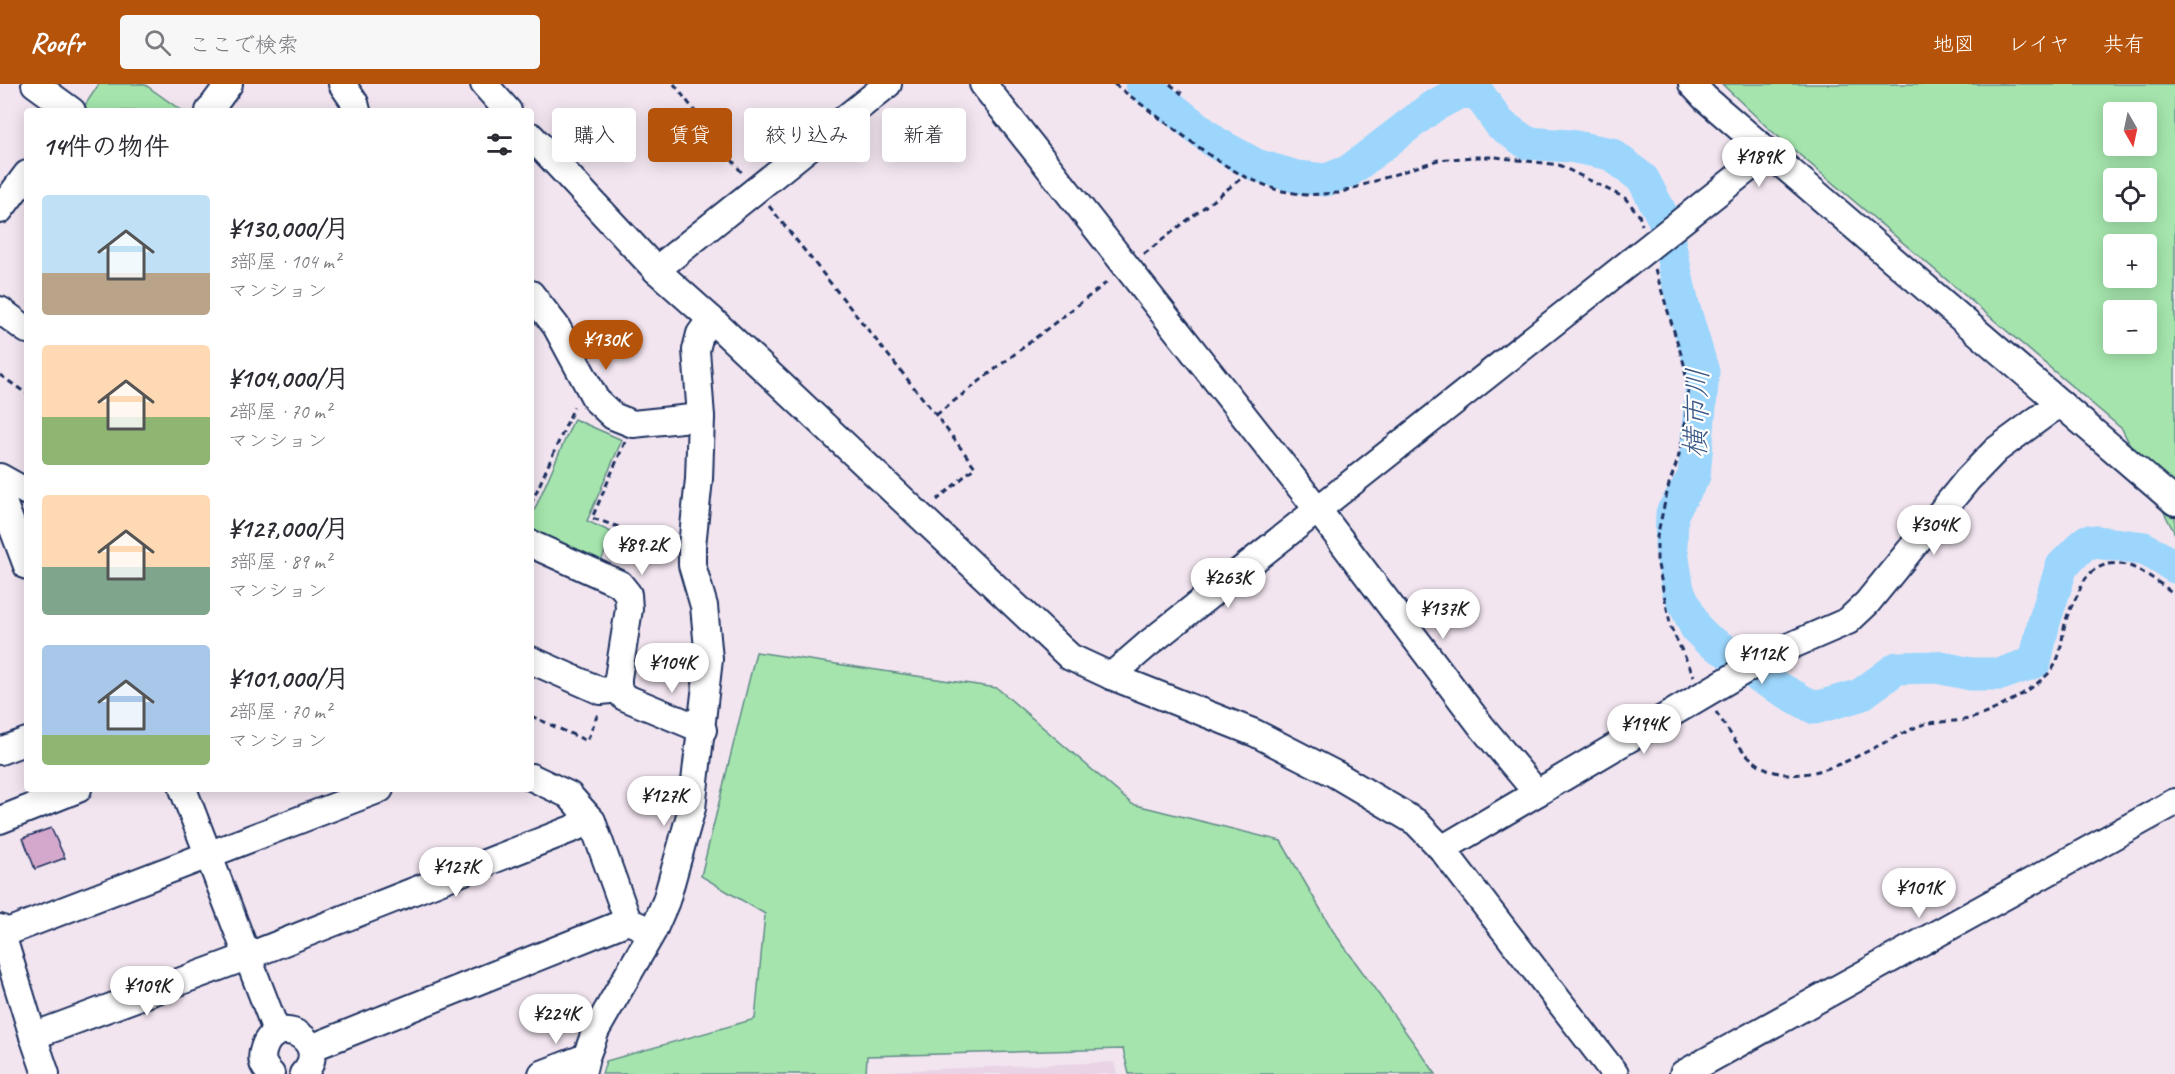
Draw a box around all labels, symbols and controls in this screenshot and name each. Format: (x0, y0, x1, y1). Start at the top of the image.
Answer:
search box (120, 15, 540, 69)
text: Roofr (30, 25, 84, 60)
icon: search (141, 26, 174, 59)
text: ここで検索 (189, 31, 299, 59)
text: 地図 (1933, 31, 1975, 57)
text: レイヤ (2008, 31, 2070, 57)
text: 共有 (2103, 31, 2145, 57)
north arrow (2103, 102, 2157, 156)
map controls (2103, 102, 2157, 354)
chip: 購入 (552, 108, 636, 162)
chip: 賃貸 (648, 108, 732, 162)
chip: 絞り込み (744, 108, 870, 162)
chip: 新着 (882, 108, 966, 162)
icon: filters (483, 128, 516, 161)
text: 14件の物件 (42, 130, 169, 163)
pin: ¥189K (1717, 137, 1801, 188)
text: ¥189K (1736, 144, 1782, 169)
button: locate (2103, 168, 2157, 222)
text: ¥130,000/月 (228, 212, 350, 245)
icon: home (90, 219, 162, 291)
button: + (2103, 234, 2157, 288)
text: 3部屋 · 104 m² (228, 249, 340, 274)
text: マンション (228, 278, 327, 303)
button: − (2103, 300, 2157, 354)
pin: ¥130K (564, 320, 648, 371)
text: ¥130K (583, 327, 629, 352)
text: ¥104,000/月 (228, 362, 350, 395)
water label: 横市川 (1675, 367, 1717, 459)
icon: home (90, 369, 162, 441)
text: 2部屋 · 70 m² (228, 399, 331, 424)
text: マンション (228, 428, 327, 453)
pin: ¥304K (1892, 505, 1976, 556)
text: ¥127,000/月 (228, 512, 350, 545)
text: ¥304K (1911, 512, 1957, 537)
icon: home (90, 519, 162, 591)
pin: ¥89.2K (593, 525, 691, 576)
text: ¥89.2K (617, 532, 667, 557)
text: 3部屋 · 89 m² (228, 549, 331, 574)
pin: ¥263K (1186, 558, 1270, 609)
text: ¥263K (1205, 565, 1251, 590)
text: マンション (228, 578, 327, 603)
pin: ¥137K (1401, 589, 1485, 640)
text: ¥137K (1420, 596, 1466, 621)
pin: ¥112K (1720, 634, 1804, 685)
text: ¥112K (1739, 641, 1785, 666)
pin: ¥104K (630, 643, 714, 694)
text: ¥104K (649, 650, 695, 675)
text: ¥101,000/月 (228, 662, 350, 695)
icon: home (90, 669, 162, 741)
text: 2部屋 · 70 m² (228, 699, 331, 724)
pin: ¥194K (1602, 704, 1686, 755)
text: ¥194K (1621, 711, 1667, 736)
text: マンション (228, 728, 327, 753)
pin: ¥127K (622, 776, 706, 827)
text: ¥127K (641, 783, 687, 808)
pin: ¥127K (414, 847, 498, 898)
text: ¥127K (433, 854, 479, 879)
pin: ¥101K (1877, 868, 1961, 919)
text: ¥101K (1896, 875, 1942, 900)
pin: ¥109K (105, 966, 189, 1017)
text: ¥109K (124, 973, 170, 998)
pin: ¥224K (514, 994, 598, 1045)
text: ¥224K (533, 1001, 579, 1026)

